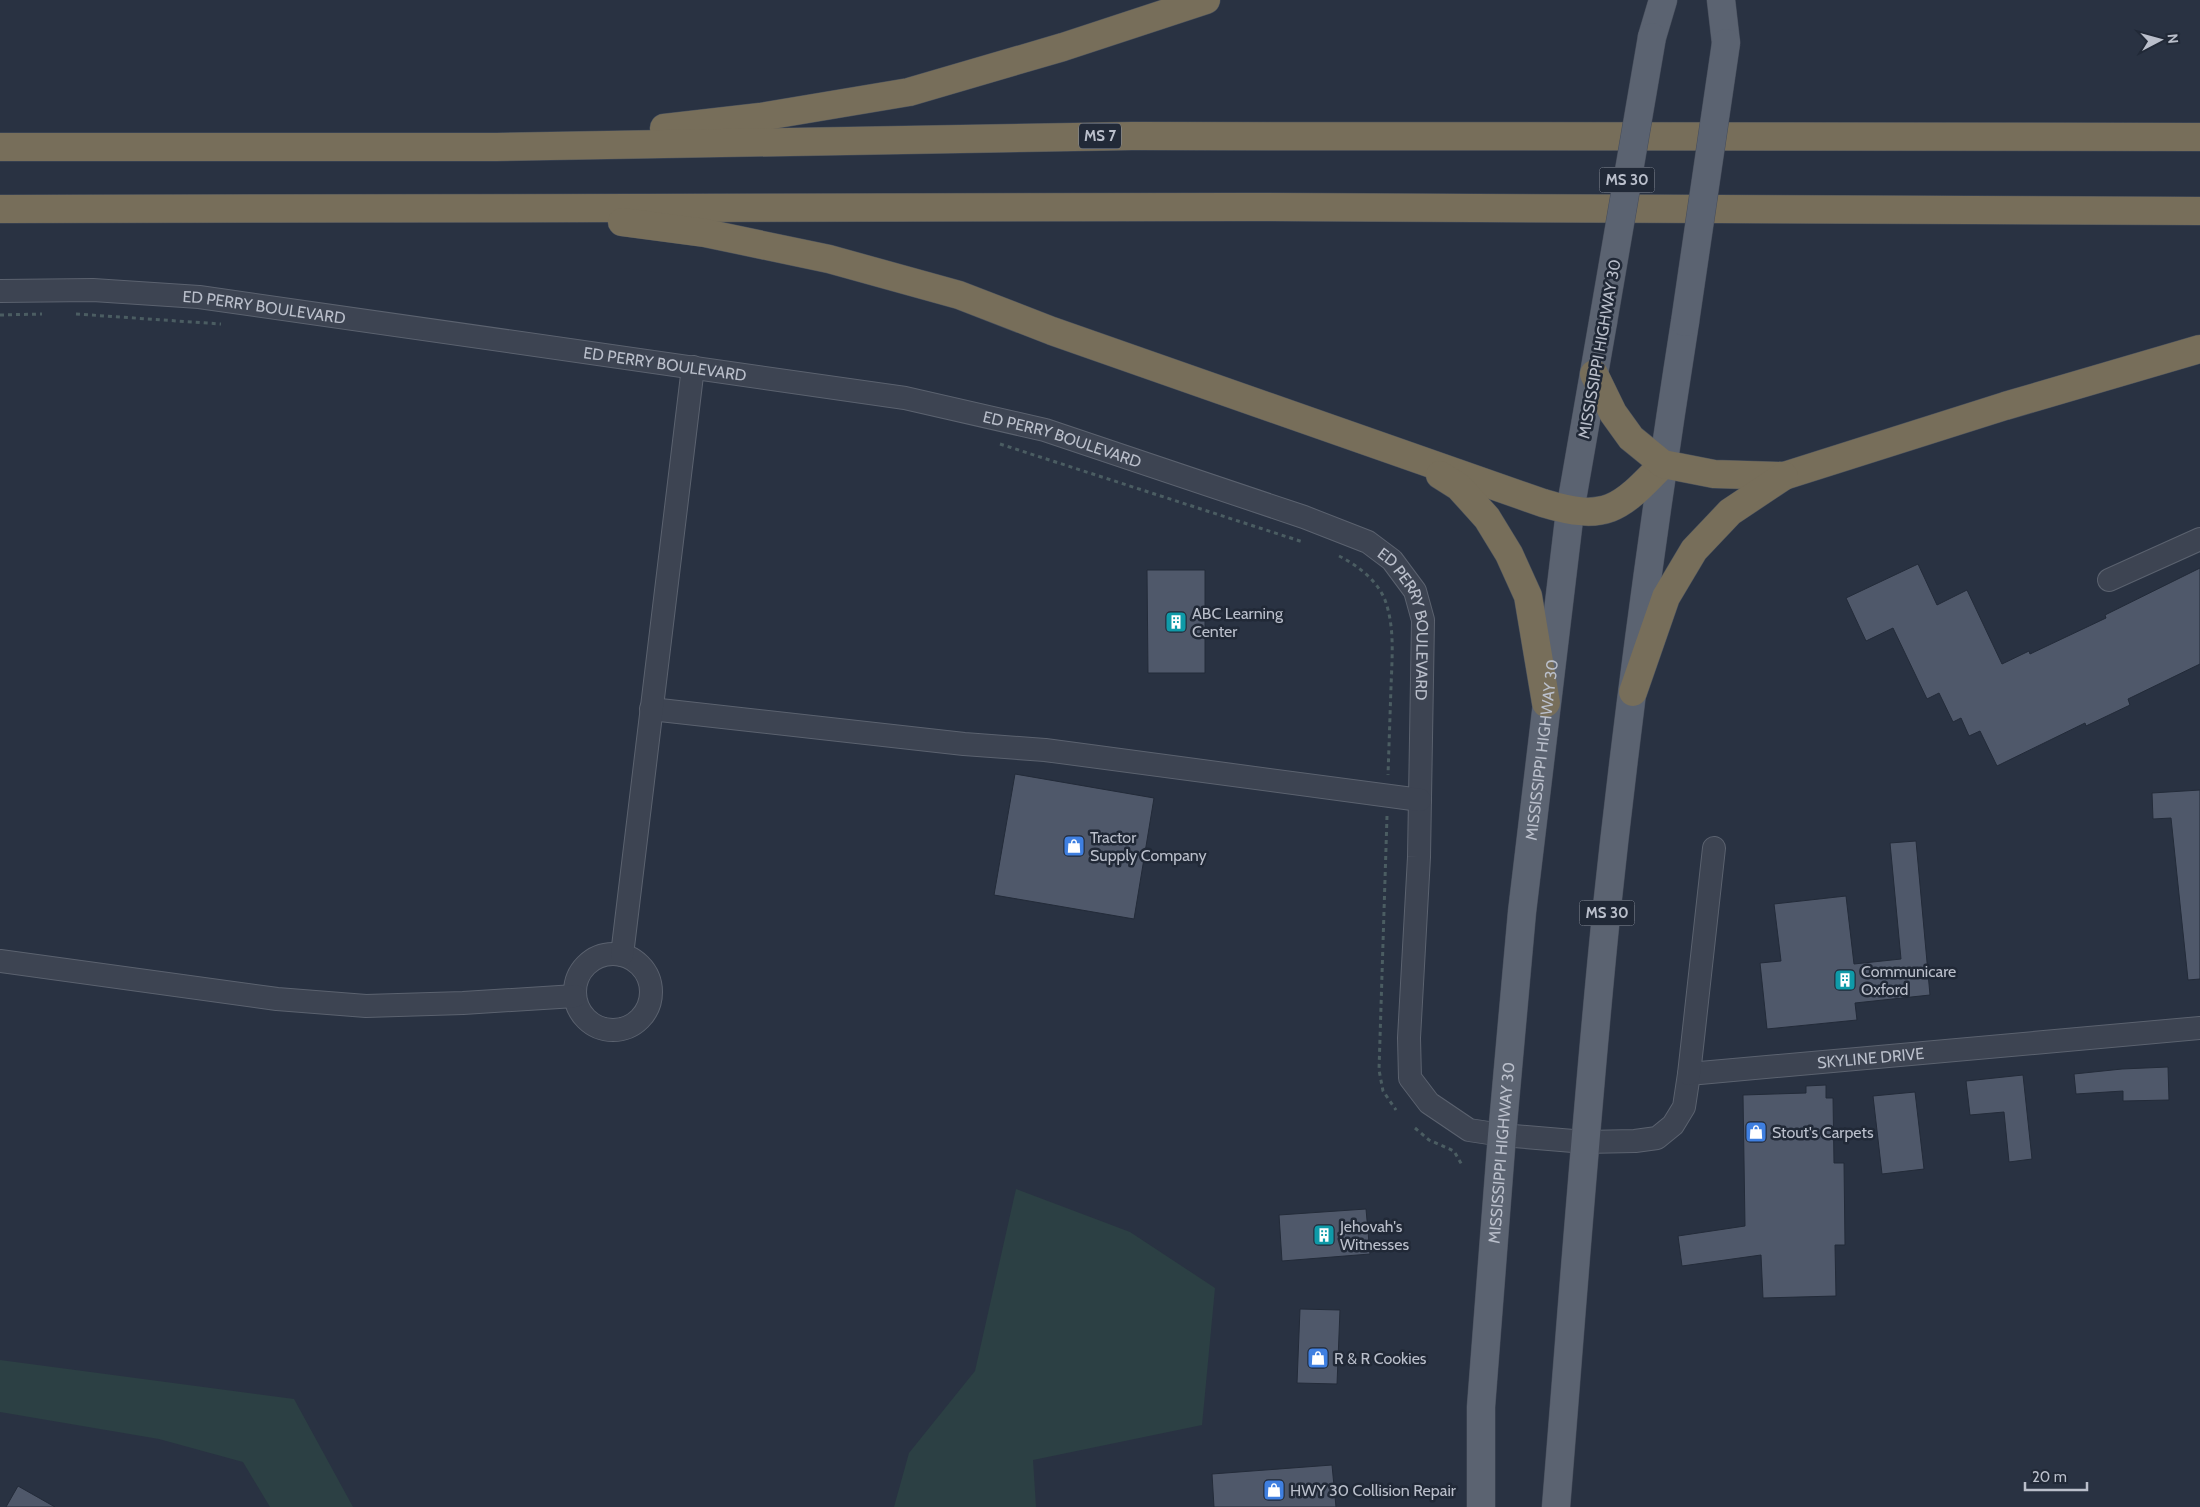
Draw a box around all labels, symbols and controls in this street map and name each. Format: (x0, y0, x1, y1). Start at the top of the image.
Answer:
north arrow (2135, 15, 2185, 65)
text: N (2163, 33, 2182, 45)
road number: MS 7 (1079, 124, 1121, 148)
road number: MS 30 (1600, 168, 1654, 192)
street label: MISSISSIPPI HIGHWAY 30 (1574, 258, 1625, 440)
street label: ED PERRY BOULEVARD (182, 287, 347, 328)
street label: ED PERRY BOULEVARD (582, 343, 748, 385)
street label: ED PERRY BOULEVARD (981, 407, 1144, 472)
street label: ED PERRY BOULEVARD (1374, 544, 1432, 701)
place label: ABC Learning Center (1192, 604, 1284, 641)
building icon: ABC Learning Center (1164, 610, 1188, 634)
street label: MISSISSIPPI HIGHWAY 30 (1522, 658, 1562, 841)
place label: Tractor Supply Company (1090, 828, 1207, 865)
shop icon: Tractor Supply Company (1062, 834, 1086, 858)
road number: MS 30 (1580, 900, 1634, 926)
place label: Communicare Oxford (1861, 962, 1956, 999)
building icon: Communicare Oxford (1833, 968, 1857, 992)
street label: SKYLINE DRIVE (1816, 1044, 1925, 1072)
street label: MISSISSIPPI HIGHWAY 30 (1485, 1061, 1518, 1244)
shop icon: Stout's Carpets (1744, 1120, 1768, 1144)
place label: Stout's Carpets (1772, 1123, 1874, 1142)
place label: Jehovah's Witnesses (1339, 1217, 1409, 1254)
building icon: Jehovah's Witnesses (1312, 1223, 1336, 1247)
shop icon: R & R Cookies (1306, 1346, 1330, 1370)
place label: R & R Cookies (1334, 1349, 1427, 1368)
scale bar (2025, 1460, 2088, 1492)
text: 20 m (2032, 1468, 2067, 1486)
shop icon: HWY 30 Collision Repair (1262, 1478, 1286, 1502)
place label: HWY 30 Collision Repair (1290, 1481, 1457, 1500)

